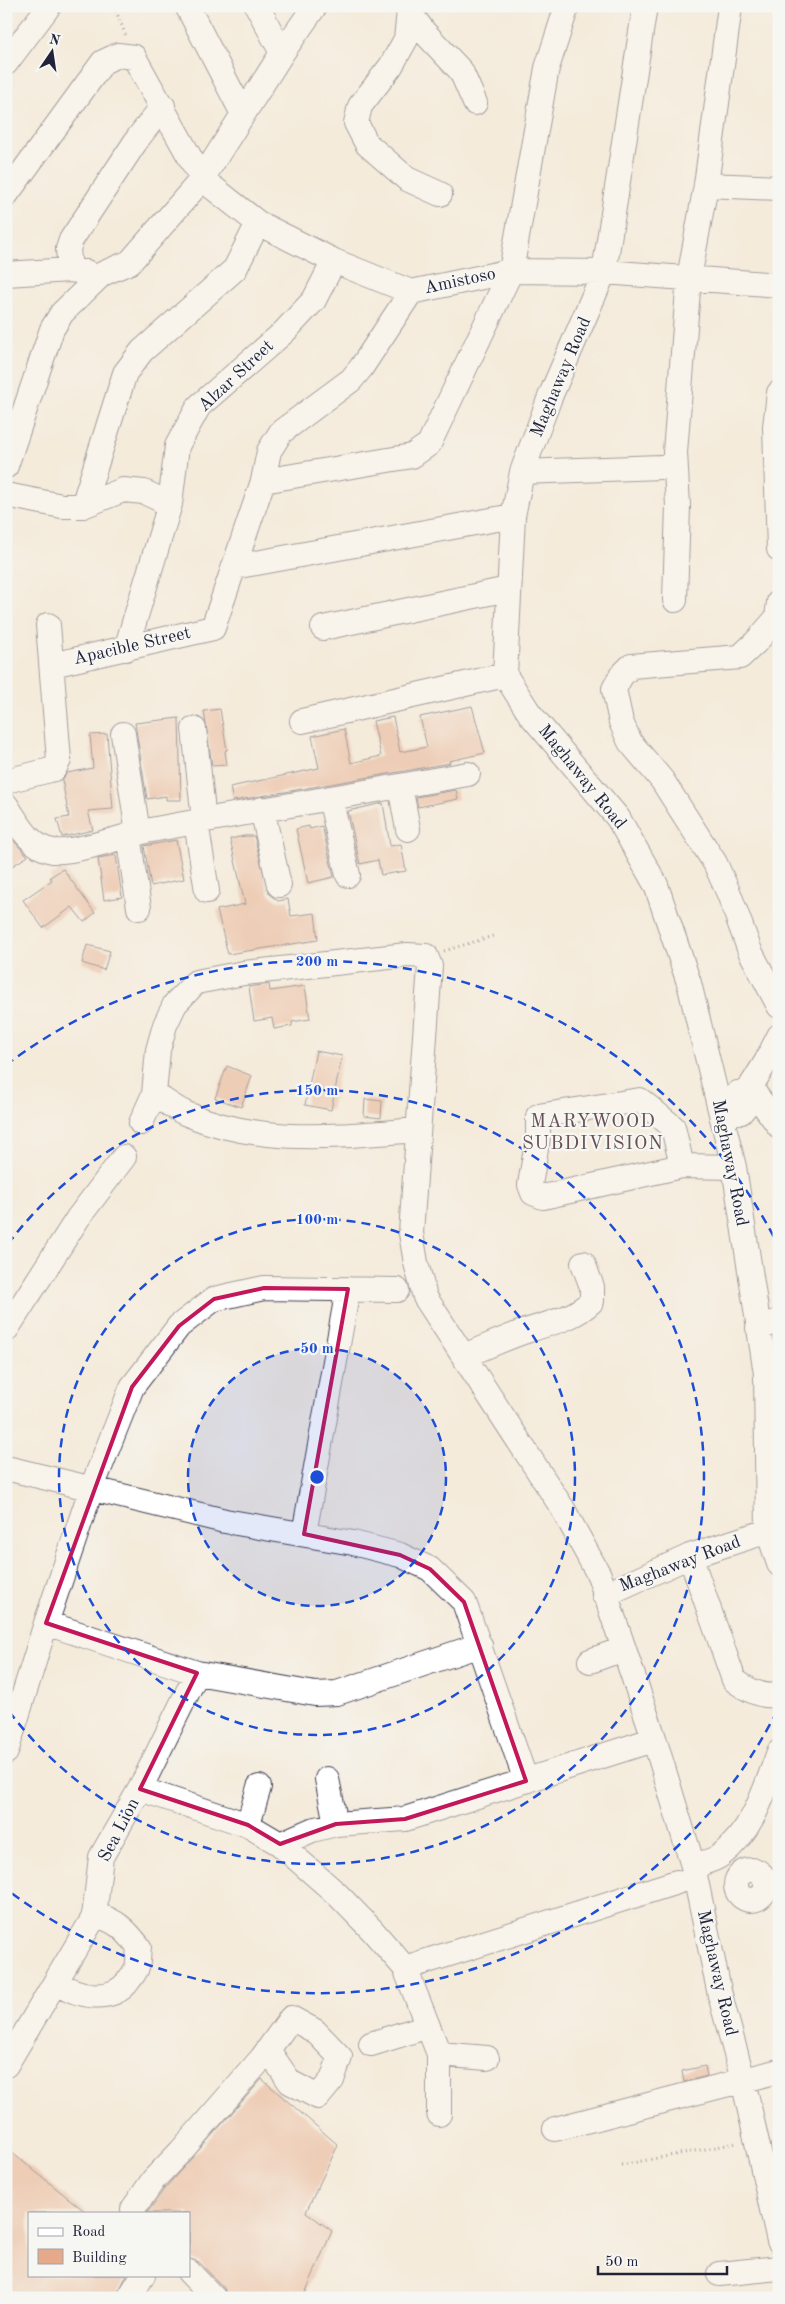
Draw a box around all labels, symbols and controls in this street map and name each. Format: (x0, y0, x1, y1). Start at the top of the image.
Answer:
north arrow (28, 28, 78, 78)
text: N (48, 32, 62, 48)
street label: Amistoso (423, 265, 497, 297)
street label: Maghaway Road (528, 314, 594, 440)
street label: Alzar Street (195, 337, 277, 415)
street label: Apacible Street (72, 624, 192, 668)
street label: Maghaway Road (535, 721, 629, 833)
text: 200 m (296, 955, 338, 970)
text: 150 m (296, 1084, 338, 1099)
street label: Maghaway Road (709, 1098, 751, 1228)
district label: MARYWOOD SUBDIVISION (522, 1113, 664, 1154)
text: 100 m (296, 1213, 338, 1228)
text: 50 m (300, 1342, 334, 1357)
centre of rings (308, 1468, 326, 1486)
street label: Maghaway Road (617, 1533, 743, 1595)
street label: Sea Lion (95, 1795, 143, 1865)
street label: Maghaway Road (694, 1908, 740, 2038)
legend (28, 2212, 190, 2276)
text: Road (72, 2225, 106, 2240)
scale bar (598, 2244, 726, 2276)
text: Building (72, 2251, 127, 2266)
text: 50 m (605, 2255, 639, 2270)

